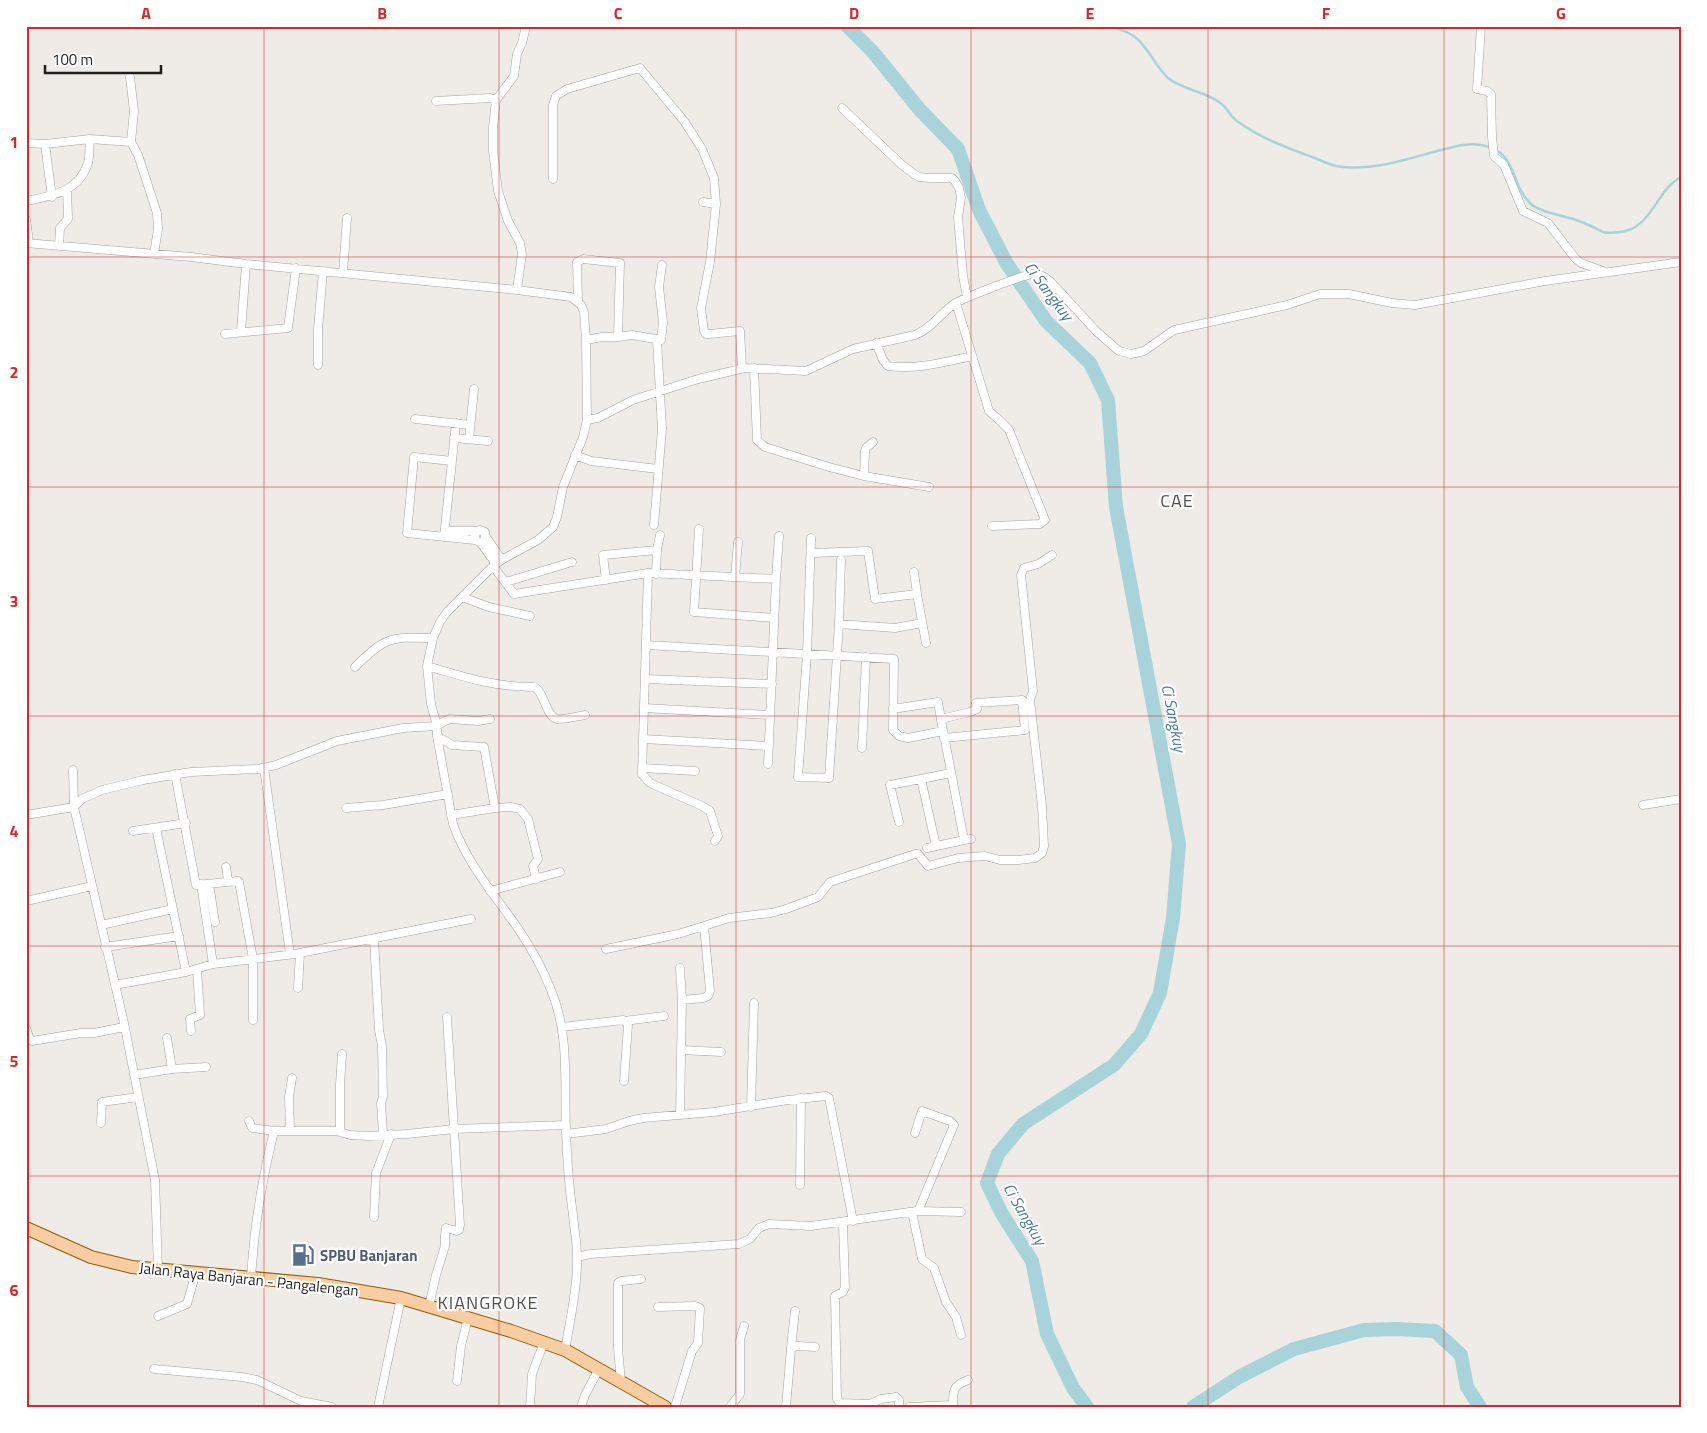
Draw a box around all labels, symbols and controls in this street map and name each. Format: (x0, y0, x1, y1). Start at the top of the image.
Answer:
text: A (141, 1, 151, 25)
text: B (377, 1, 387, 25)
text: C (614, 1, 623, 25)
text: D (849, 1, 859, 25)
text: E (1086, 1, 1095, 25)
text: F (1322, 1, 1331, 25)
text: G (1556, 1, 1566, 25)
scale bar (45, 42, 161, 74)
text: 100 m (52, 48, 93, 71)
text: 1 (10, 130, 18, 154)
water label: Ci Sangkuy (1019, 256, 1080, 327)
text: 2 (10, 360, 18, 384)
district label: CAE (1160, 487, 1194, 514)
text: 3 (10, 589, 18, 613)
water label: Ci Sangkuy (1156, 682, 1193, 756)
text: 4 (10, 819, 19, 843)
text: 5 (10, 1049, 19, 1073)
water label: Ci Sangkuy (997, 1178, 1053, 1251)
fuel station icon: SPBU Banjaran (290, 1242, 316, 1268)
place label: SPBU Banjaran (320, 1244, 417, 1267)
street label: Jalan Raya Banjaran - Pangalengan (138, 1256, 360, 1302)
text: 6 (10, 1278, 19, 1302)
district label: KIANGROKE (438, 1289, 538, 1316)

